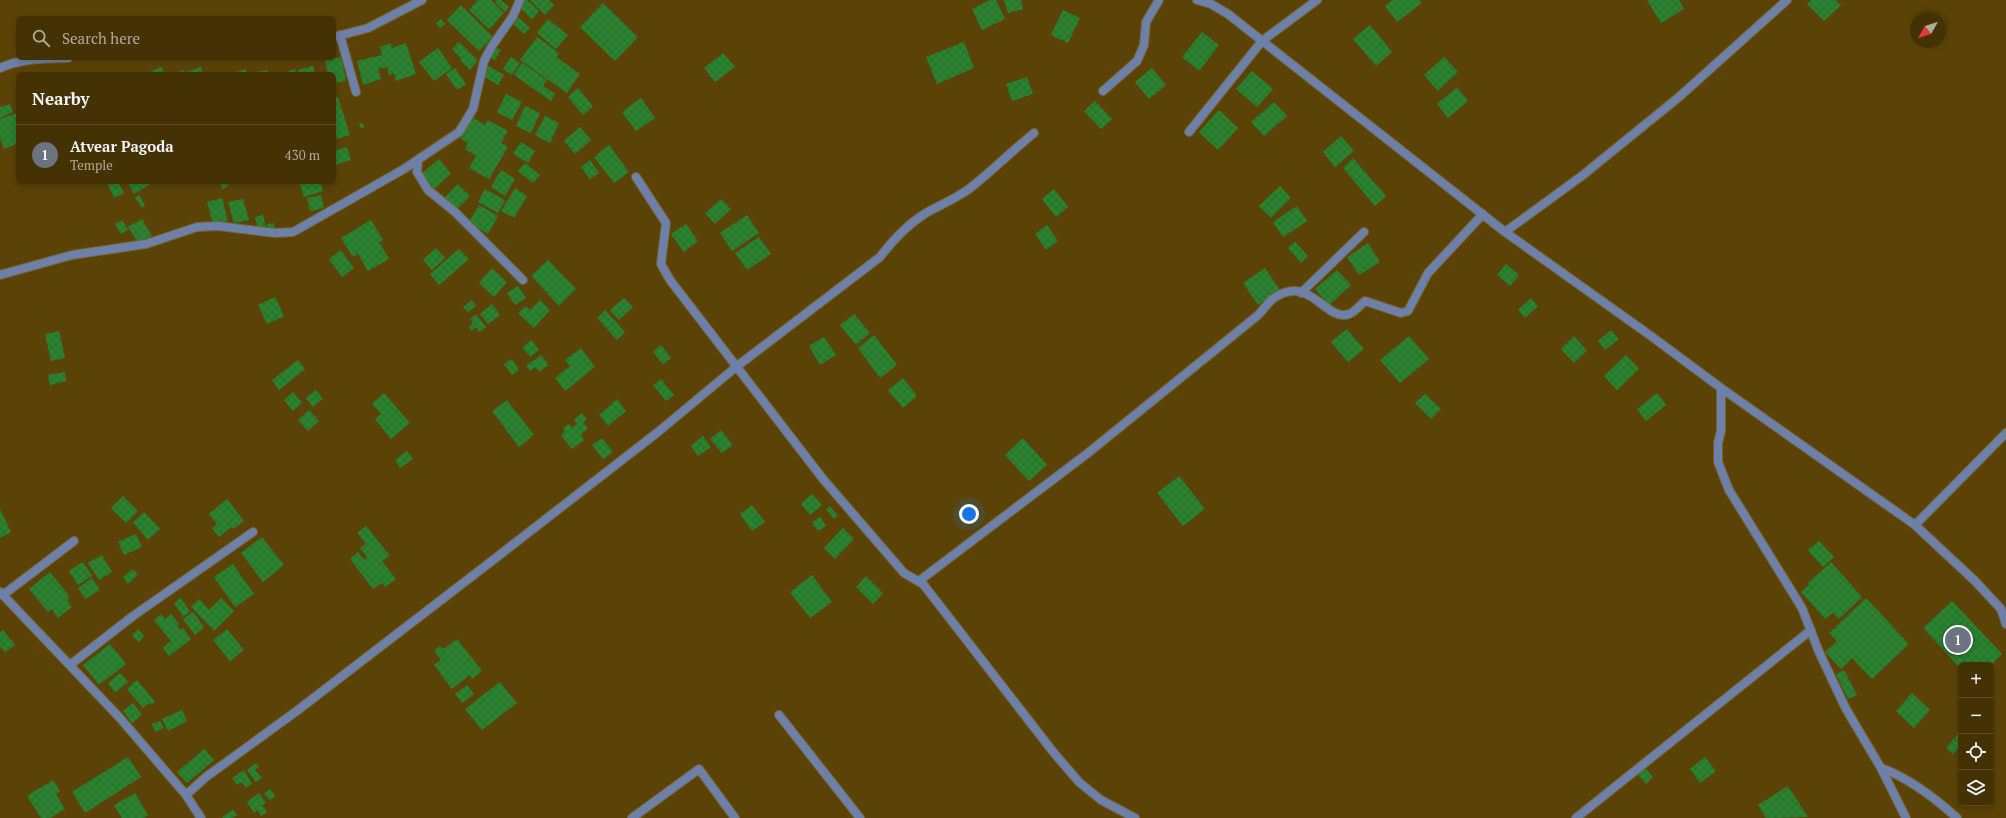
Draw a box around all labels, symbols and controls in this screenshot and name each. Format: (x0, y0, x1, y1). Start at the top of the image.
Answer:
north arrow (1910, 12, 1946, 48)
search box (16, 16, 336, 60)
icon: search (30, 27, 52, 49)
text: Search here (62, 28, 140, 48)
text: Nearby (32, 87, 90, 110)
text: Atvear Pagoda (70, 136, 174, 156)
text: 1 (41, 146, 49, 164)
text: 430 m (285, 146, 320, 164)
text: Temple (70, 156, 113, 174)
your location (959, 504, 979, 524)
pin: 1 (1945, 625, 1971, 655)
map controls (1958, 662, 1994, 806)
button: + (1958, 662, 1994, 698)
button: − (1958, 698, 1994, 734)
button: locate (1958, 734, 1994, 770)
button: layers (1958, 770, 1994, 806)

